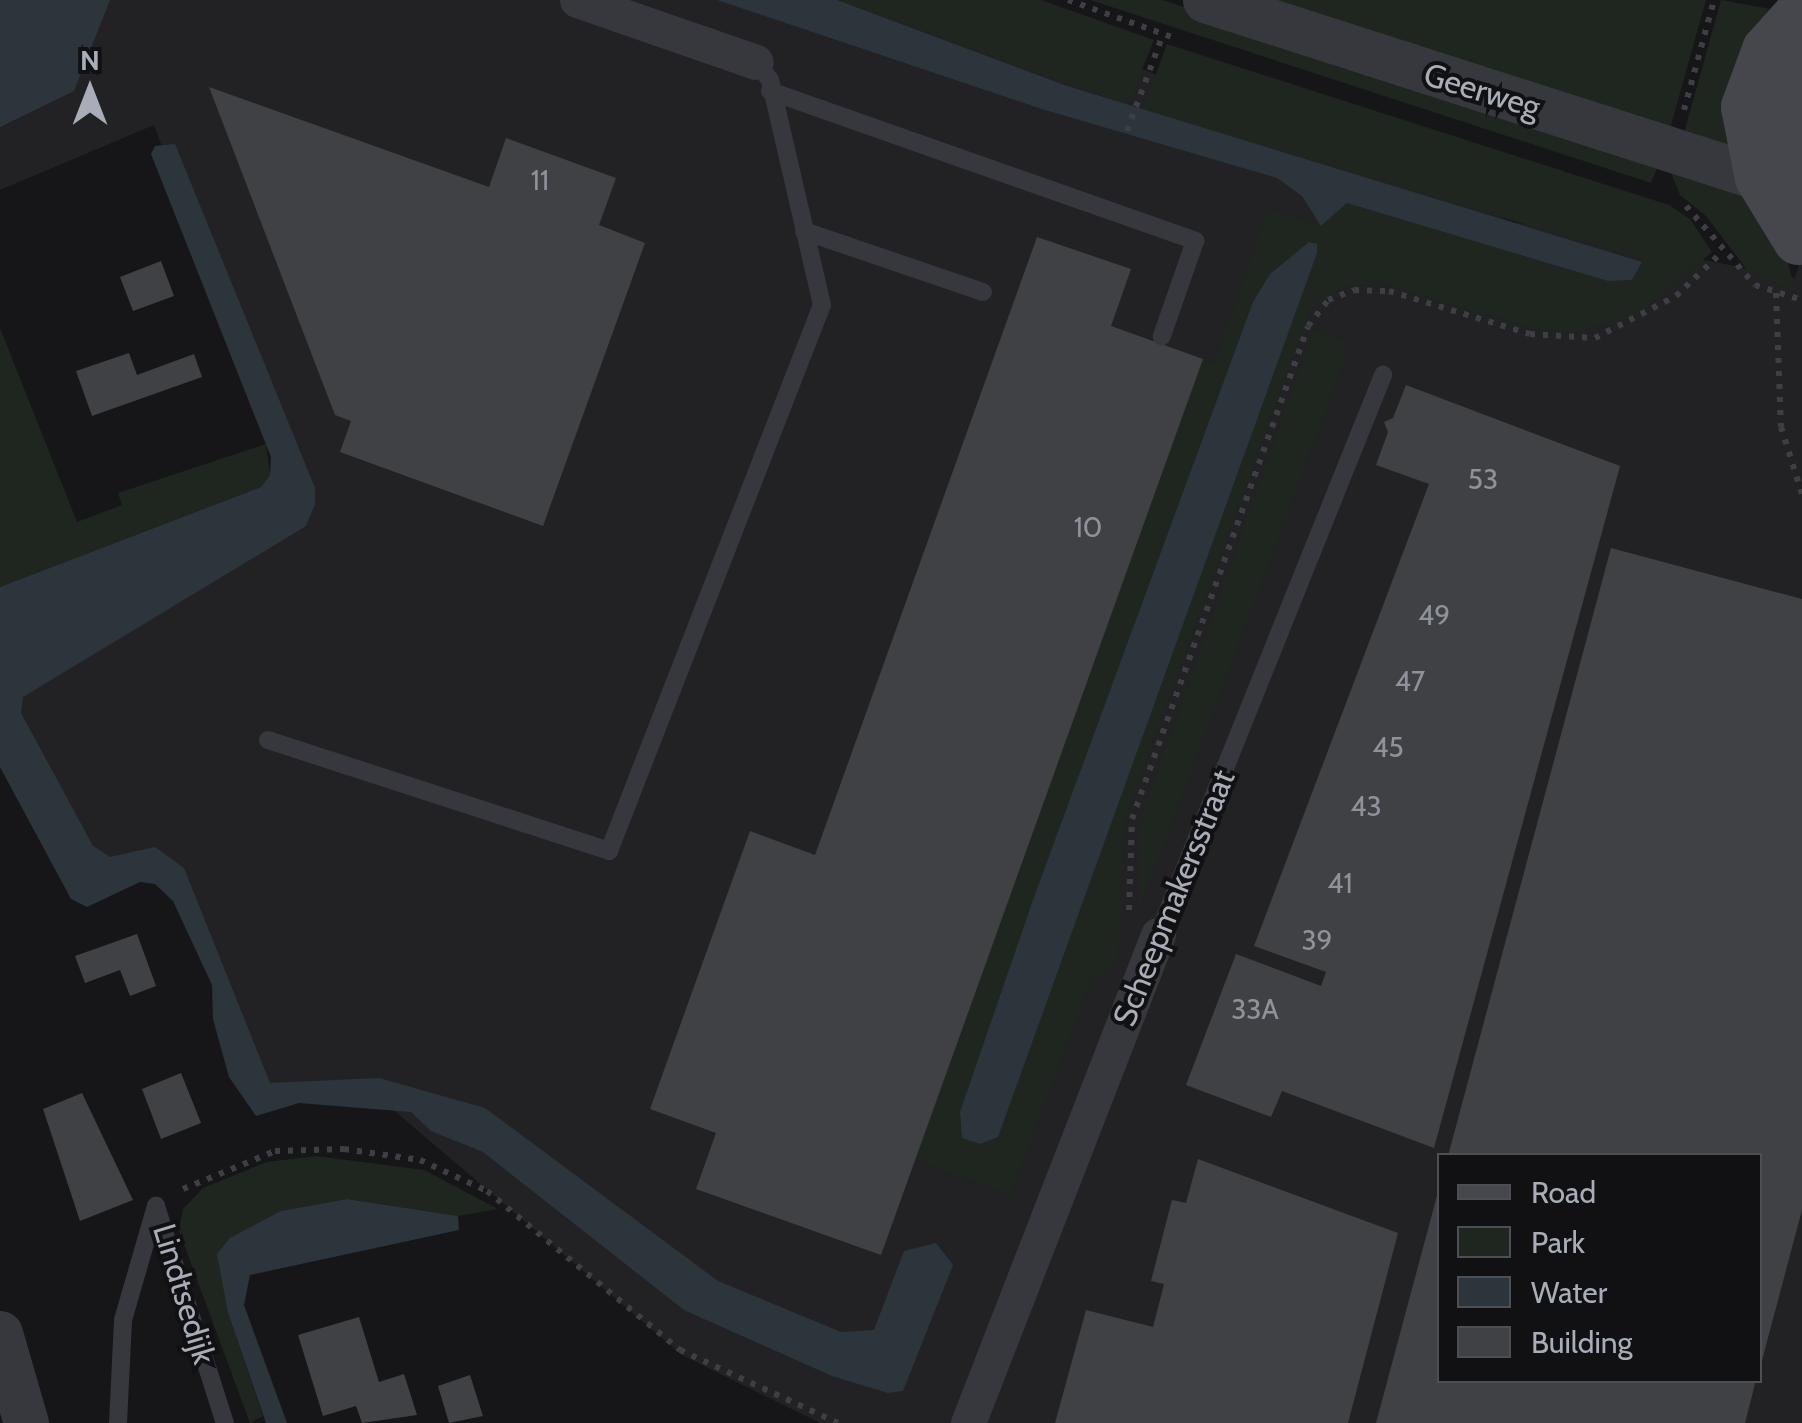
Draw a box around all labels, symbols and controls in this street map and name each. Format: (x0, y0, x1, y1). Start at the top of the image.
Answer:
north arrow (40, 40, 140, 140)
text: N (80, 43, 100, 77)
street label: Geerweg (1419, 55, 1545, 127)
house number: 11 (531, 163, 549, 197)
house number: 53 (1468, 462, 1498, 496)
house number: 10 (1074, 510, 1102, 544)
house number: 49 (1418, 598, 1450, 632)
house number: 47 (1395, 664, 1425, 698)
house number: 45 (1372, 730, 1404, 764)
street label: Scheepmakersstraat (1105, 764, 1243, 1032)
house number: 43 (1350, 789, 1382, 823)
house number: 41 (1327, 866, 1353, 900)
house number: 39 (1301, 923, 1333, 957)
house number: 33A (1231, 992, 1279, 1026)
legend (1437, 1153, 1762, 1383)
text: Road (1531, 1174, 1596, 1211)
street label: Lindtsedijk (145, 1219, 223, 1369)
text: Park (1531, 1224, 1585, 1261)
text: Water (1531, 1274, 1607, 1311)
text: Building (1531, 1324, 1633, 1361)

